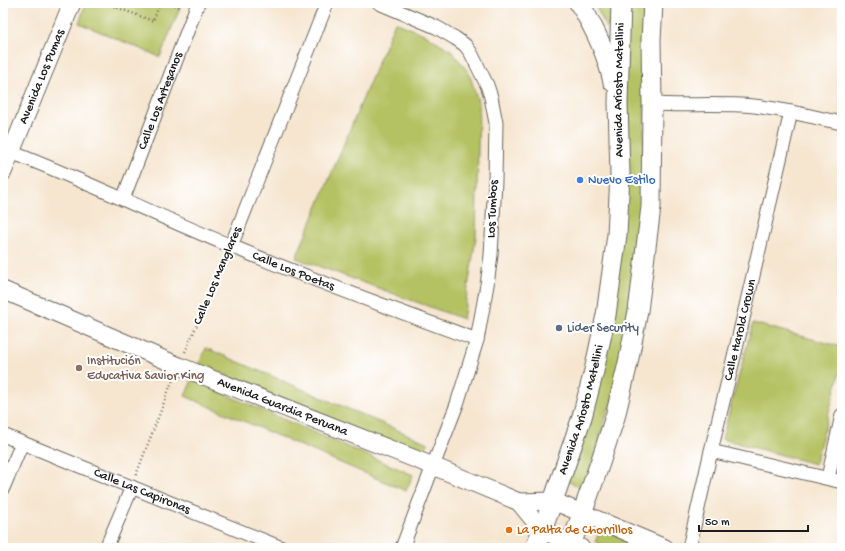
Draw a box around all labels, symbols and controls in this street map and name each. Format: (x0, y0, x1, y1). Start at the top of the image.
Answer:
street label: Avenida Ariosto Matellini (610, 22, 628, 157)
street label: Avenida Los Pumas (16, 26, 68, 126)
street label: Calle Los Artesanos (135, 49, 186, 152)
place label: Nuevo Estilo (588, 173, 656, 188)
marker: Nuevo Estilo (575, 175, 585, 185)
street label: Los Tumbos (484, 178, 502, 238)
street label: Calle Los Manglares (191, 224, 246, 327)
street label: Calle Los Poetas (250, 248, 338, 294)
street label: Calle Harold Crown (721, 277, 760, 382)
place label: Lider Security (567, 321, 640, 336)
marker: Lider Security (554, 323, 564, 333)
street label: Avenida Ariosto Matellini (555, 343, 607, 477)
place label: Institución Educativa Savior King (87, 354, 204, 384)
marker: Institución Educativa Savior King (74, 363, 84, 373)
street label: Avenida Guardia Peruana (215, 374, 351, 440)
street label: Calle Las Capironas (92, 465, 194, 518)
scale bar (699, 507, 808, 533)
text: 50 m (705, 516, 730, 530)
place label: La Palta de Chorrillos (517, 523, 634, 538)
marker: La Palta de Chorrillos (504, 525, 514, 535)

